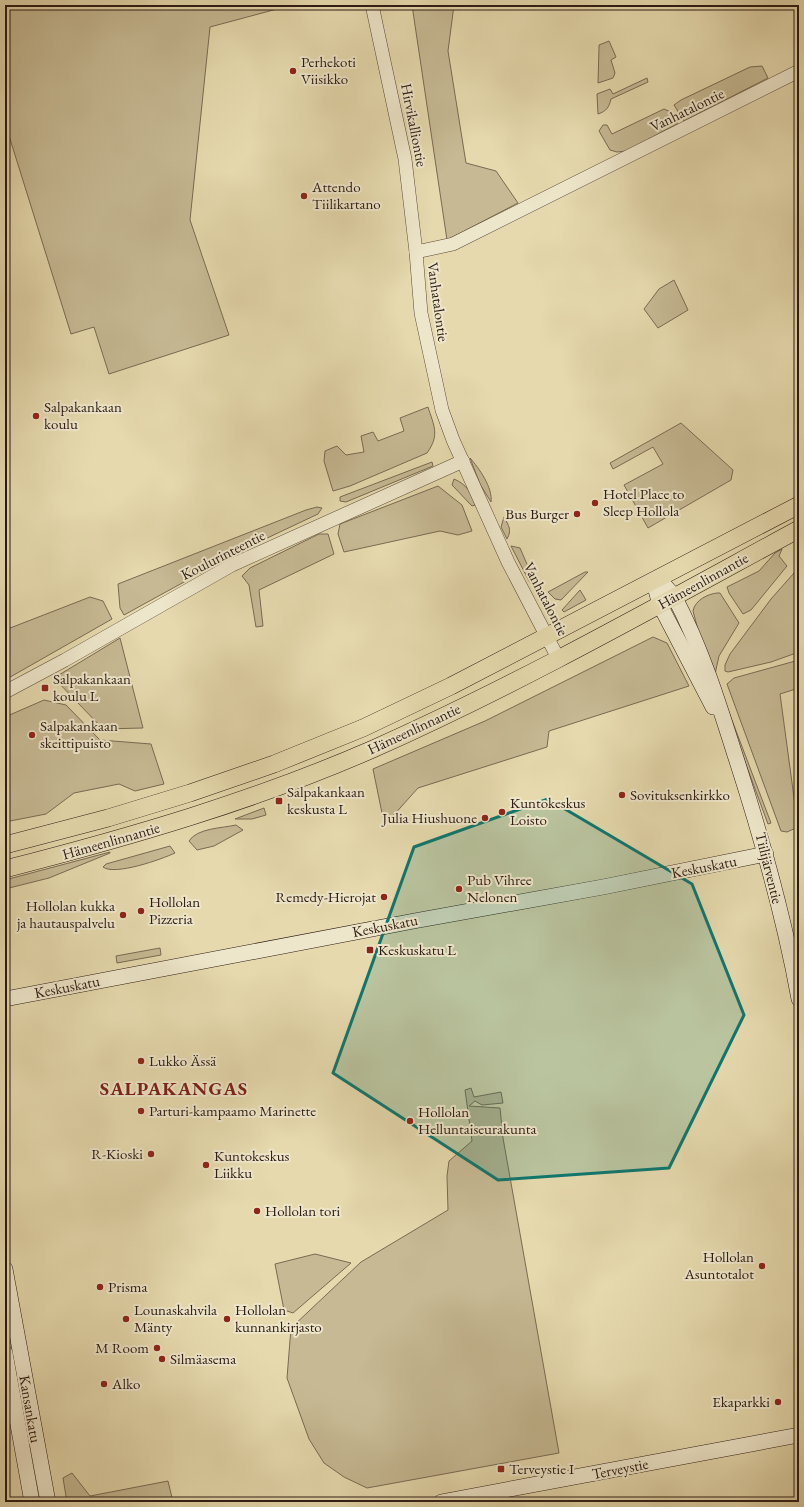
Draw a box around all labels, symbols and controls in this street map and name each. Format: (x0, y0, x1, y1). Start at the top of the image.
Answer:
place label: Perhekoti Viisikko (301, 52, 356, 88)
marker: Perhekoti Viisikko (288, 66, 298, 76)
street label: Hirvikalliontie (397, 82, 432, 168)
street label: Vanhatalontie (647, 83, 727, 136)
place label: Attendo Tiilikartano (311, 177, 381, 213)
marker: Attendo Tiilikartano (299, 191, 309, 201)
street label: Vanhatalontie (424, 261, 453, 343)
place label: Salpakankaan koulu (44, 397, 122, 433)
marker: Salpakankaan koulu (31, 411, 41, 421)
place label: Hotel Place to Sleep Hollola (603, 484, 684, 520)
marker: Hotel Place to Sleep Hollola (590, 498, 600, 508)
place label: Bus Burger (505, 504, 569, 523)
marker: Bus Burger (572, 509, 582, 519)
street label: Koulurinteentie (177, 525, 268, 584)
street label: Hämeenlinnantie (654, 548, 751, 613)
street label: Vanhatalontie (520, 559, 573, 639)
place label: Salpakankaan koulu L (53, 669, 131, 705)
marker: Salpakankaan koulu L (40, 683, 50, 693)
street label: Hämeenlinnantie (364, 699, 463, 758)
place label: Salpakankaan skeittipuisto (40, 716, 118, 752)
marker: Salpakankaan skeittipuisto (27, 730, 37, 740)
place label: Salpakankaan keskusta L (287, 782, 365, 818)
place label: Sovituksenkirkko (630, 785, 730, 804)
marker: Sovituksenkirkko (617, 790, 627, 800)
place label: Kuntokeskus Loisto (510, 793, 586, 829)
marker: Salpakankaan keskusta L (274, 796, 284, 806)
marker: Kuntokeskus Loisto (497, 807, 507, 817)
place label: Julia Hiushuone (380, 808, 477, 827)
marker: Julia Hiushuone (480, 813, 490, 823)
street label: Hämeenlinnantie (60, 817, 162, 864)
street label: Tiilijärventie (751, 830, 788, 906)
street label: Keskuskatu (670, 851, 738, 882)
place label: Pub Vihree Nelonen (467, 870, 532, 906)
marker: Pub Vihree Nelonen (454, 884, 464, 894)
place label: Remedy-Hierojat (276, 887, 376, 906)
place label: Hollolan Pizzeria (149, 892, 200, 928)
marker: Remedy-Hierojat (379, 892, 389, 902)
place label: Hollolan kukka ja hautauspalvelu (16, 896, 115, 932)
marker: Hollolan Pizzeria (136, 906, 146, 916)
marker: Hollolan kukka ja hautauspalvelu (118, 910, 128, 920)
street label: Keskuskatu (351, 910, 419, 941)
place label: Keskuskatu L (378, 940, 456, 959)
marker: Keskuskatu L (365, 945, 375, 955)
street label: Keskuskatu (33, 971, 101, 1002)
place label: Lukko Ässä (149, 1051, 216, 1070)
marker: Lukko Ässä (136, 1056, 146, 1066)
district label: SALPAKANGAS (100, 1076, 248, 1101)
place label: Parturi-kampaamo Marinette (149, 1101, 316, 1120)
place label: Hollolan Helluntaiseurakunta (418, 1102, 537, 1138)
marker: Parturi-kampaamo Marinette (136, 1106, 146, 1116)
marker: Hollolan Helluntaiseurakunta (405, 1116, 415, 1126)
place label: R-Kioski (91, 1144, 143, 1163)
place label: Kuntokeskus Liikku (214, 1146, 290, 1182)
marker: R-Kioski (146, 1149, 156, 1159)
marker: Kuntokeskus Liikku (201, 1160, 211, 1170)
place label: Hollolan tori (265, 1201, 340, 1220)
marker: Hollolan tori (252, 1206, 262, 1216)
place label: Hollolan Asuntotalot (683, 1247, 754, 1283)
marker: Hollolan Asuntotalot (757, 1261, 767, 1271)
place label: Prisma (108, 1277, 147, 1296)
marker: Prisma (95, 1282, 105, 1292)
place label: Lounaskahvila Mänty (134, 1300, 217, 1336)
place label: Hollolan kunnankirjasto (235, 1300, 322, 1336)
marker: Lounaskahvila Mänty (121, 1314, 131, 1324)
marker: Hollolan kunnankirjasto (222, 1314, 232, 1324)
place label: M Room (95, 1338, 149, 1357)
marker: M Room (152, 1343, 162, 1353)
place label: Silmäasema (170, 1349, 236, 1368)
marker: Silmäasema (157, 1354, 167, 1364)
street label: Kansankatu (15, 1374, 46, 1444)
place label: Alko (111, 1374, 140, 1393)
marker: Alko (99, 1379, 109, 1389)
place label: Ekaparkki (712, 1392, 770, 1411)
marker: Ekaparkki (773, 1397, 783, 1407)
street label: Terveystie (590, 1454, 650, 1483)
place label: Terveystie I (509, 1459, 574, 1478)
marker: Terveystie I (496, 1464, 506, 1474)

